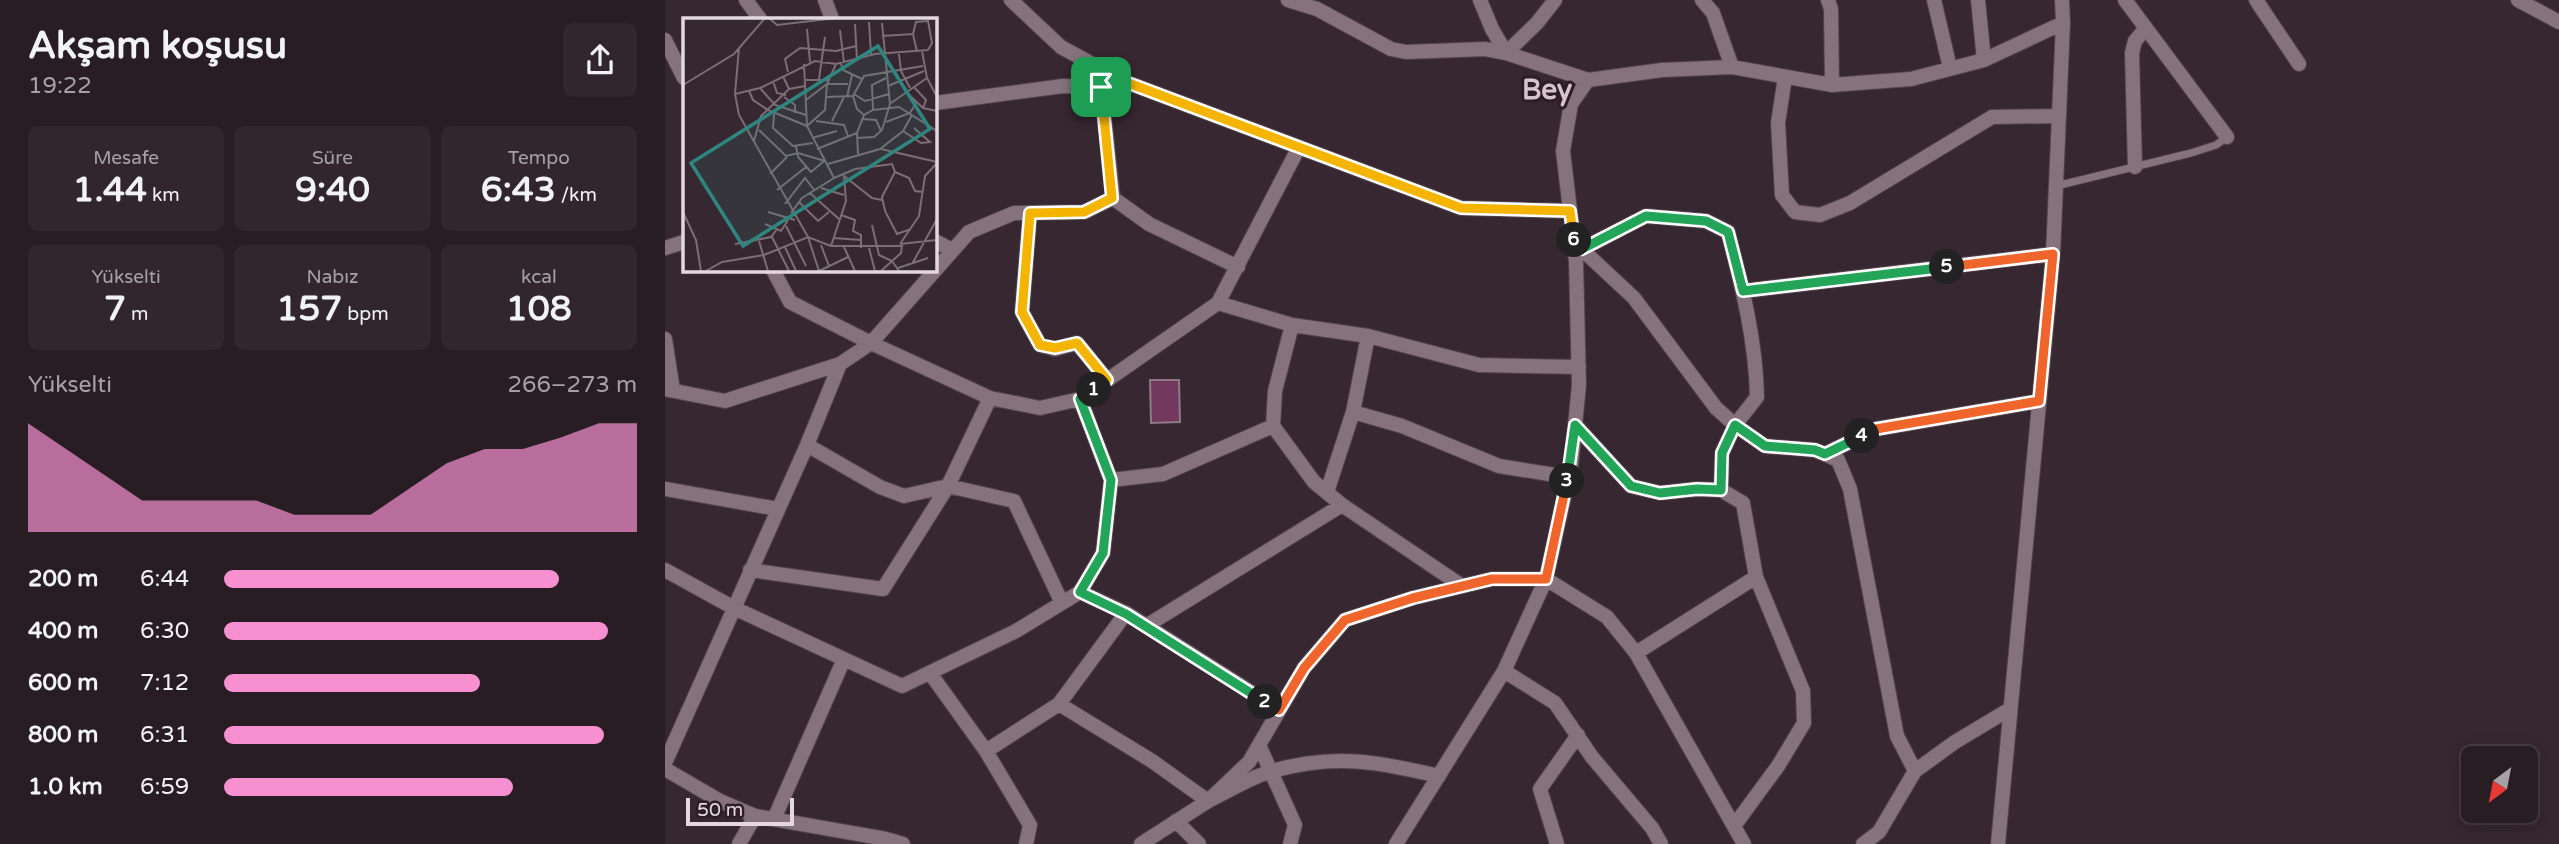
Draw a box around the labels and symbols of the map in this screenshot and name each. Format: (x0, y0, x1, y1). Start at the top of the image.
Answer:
inset map (683, 18, 936, 271)
pin (1071, 57, 1131, 117)
district label: Bey (1522, 73, 1572, 107)
pin: 6 (1557, 222, 1591, 258)
pin: 5 (1929, 250, 1965, 284)
pin: 1 (1077, 372, 1111, 408)
pin: 4 (1845, 418, 1879, 453)
pin: 3 (1549, 463, 1585, 498)
pin: 2 (1247, 684, 1283, 720)
north arrow (2461, 746, 2537, 822)
scale bar (686, 795, 795, 827)

